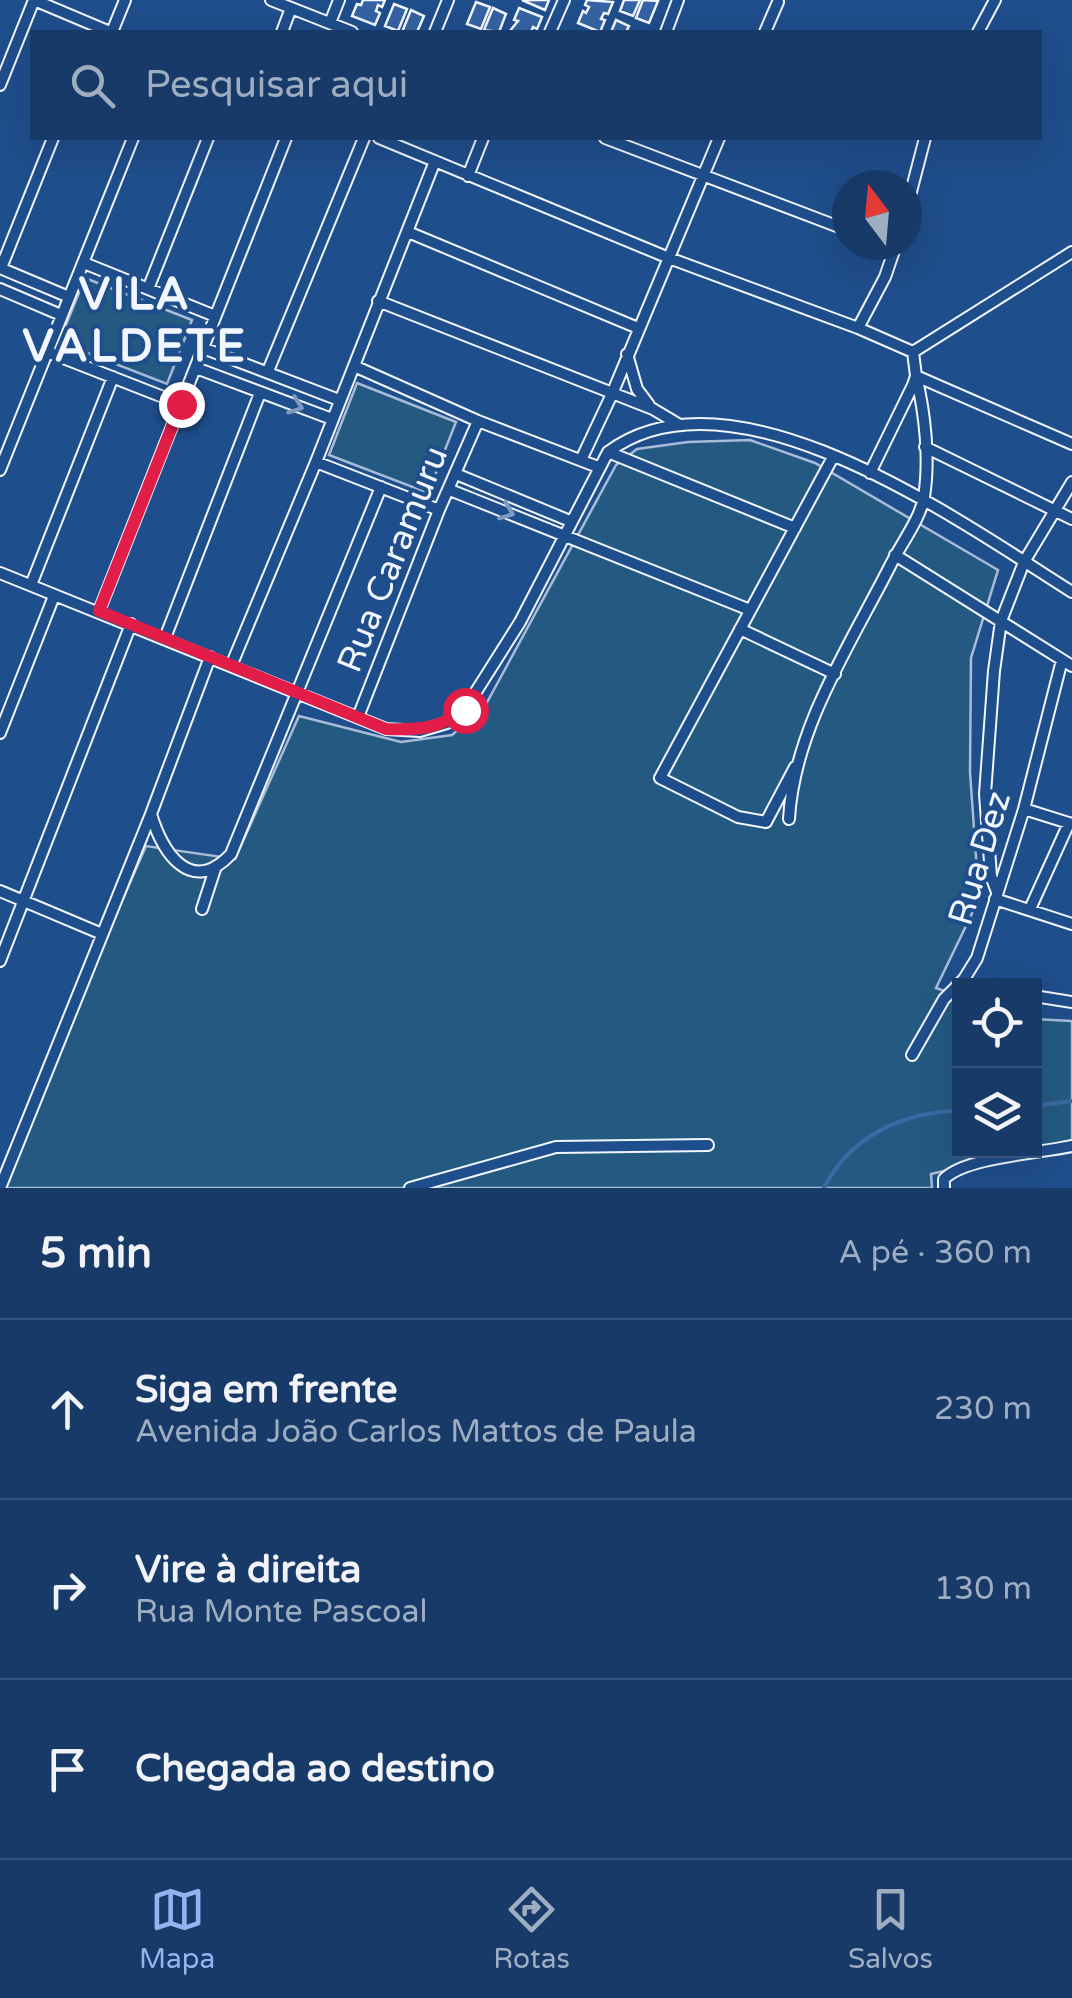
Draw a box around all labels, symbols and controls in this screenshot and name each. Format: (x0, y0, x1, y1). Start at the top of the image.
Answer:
search box (30, 30, 1042, 140)
icon: search (65, 58, 120, 113)
text: Pesquisar aqui (145, 62, 408, 108)
north arrow (832, 170, 922, 260)
district label: VILA VALDETE (23, 268, 247, 374)
route end (159, 382, 205, 428)
one-way arrow (287, 394, 304, 415)
street label: Rua Caramuru (328, 440, 457, 679)
one-way arrow (498, 500, 515, 521)
route start (443, 688, 489, 734)
street label: Rua Dez (940, 786, 1020, 930)
map controls (952, 978, 1042, 1158)
button: locate (952, 978, 1042, 1068)
button: layers (952, 1068, 1042, 1158)
text: 5 min (40, 1228, 152, 1279)
text: A pé · 360 m (839, 1234, 1032, 1272)
text: Siga em frente (135, 1367, 397, 1413)
icon: ahead (40, 1382, 95, 1437)
text: 230 m (934, 1390, 1032, 1428)
text: Avenida João Carlos Mattos de Paula (135, 1413, 697, 1451)
text: Vire à direita (135, 1547, 361, 1593)
icon: right (40, 1562, 95, 1617)
text: 130 m (934, 1570, 1032, 1608)
text: Rua Monte Pascoal (135, 1593, 427, 1631)
icon: arrive (40, 1742, 95, 1797)
text: Chegada ao destino (135, 1746, 495, 1792)
tab: Mapa (139, 1882, 215, 1976)
tab: Rotas (493, 1882, 570, 1976)
tab: Salvos (848, 1882, 933, 1976)

